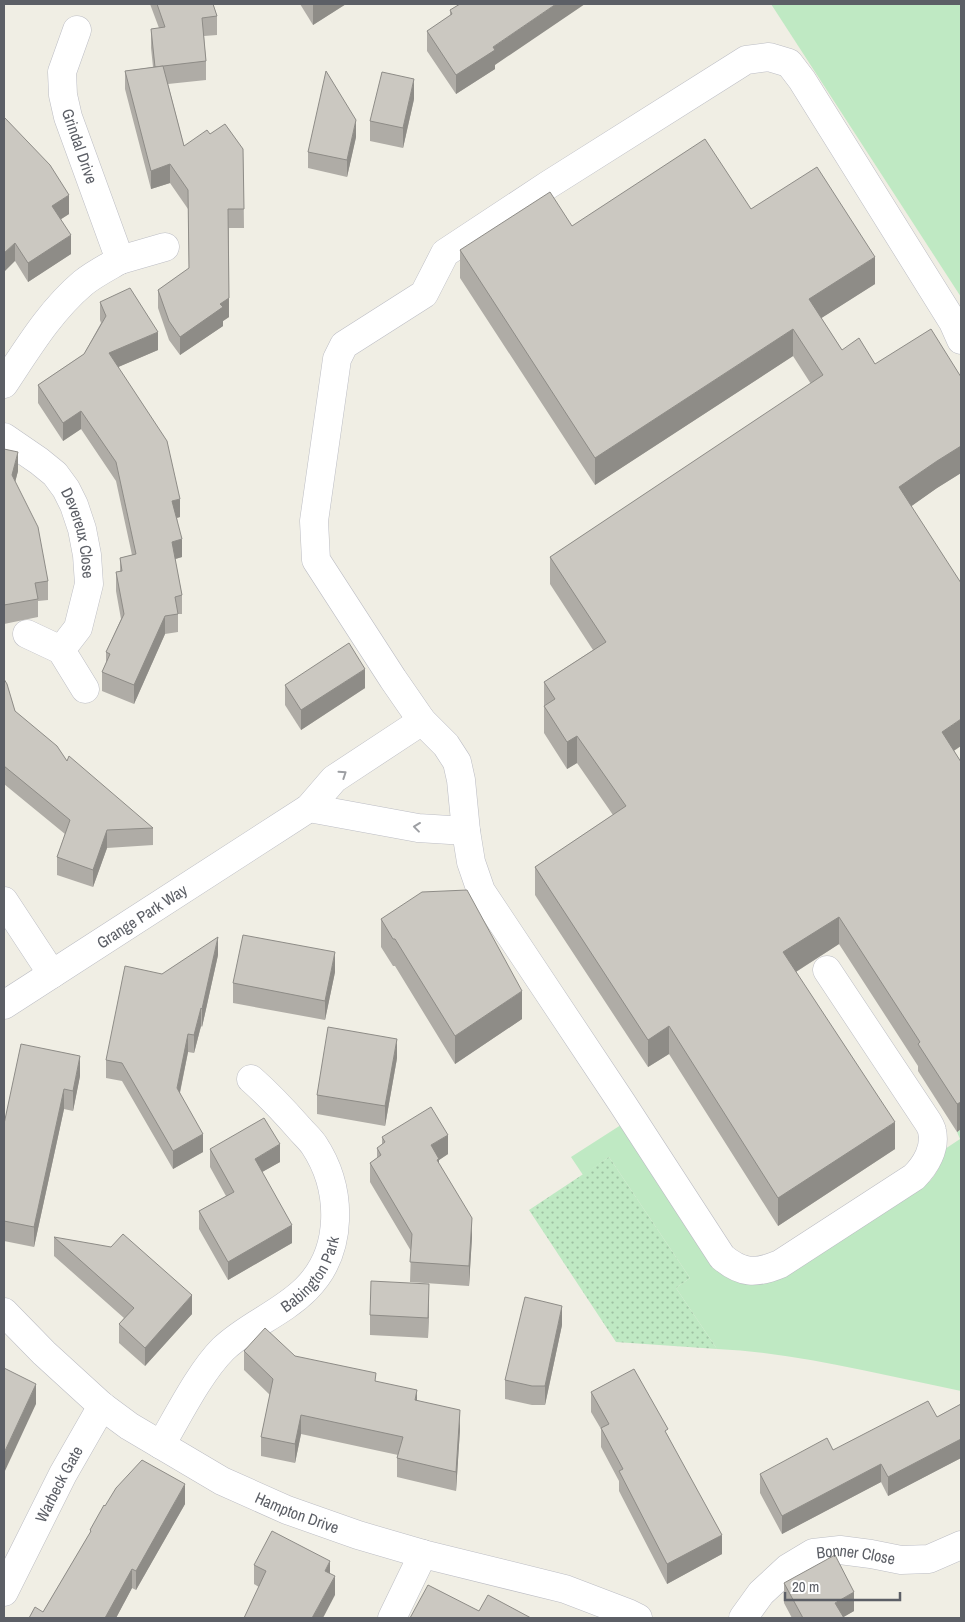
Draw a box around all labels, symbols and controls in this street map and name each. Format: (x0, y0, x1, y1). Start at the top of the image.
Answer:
street label: Grindal Drive (57, 106, 103, 186)
street label: Devereux Close (56, 484, 100, 579)
one-way arrow (337, 770, 346, 780)
one-way arrow (413, 822, 421, 833)
street label: Grange Park Way (92, 878, 192, 953)
street label: Babington Park (276, 1234, 344, 1317)
street label: Warbeck Gate (30, 1442, 88, 1526)
street label: Hampton Drive (252, 1486, 342, 1538)
street label: Bonner Close (815, 1539, 897, 1570)
scale bar (785, 1570, 900, 1602)
text: 20 m (792, 1576, 819, 1597)

